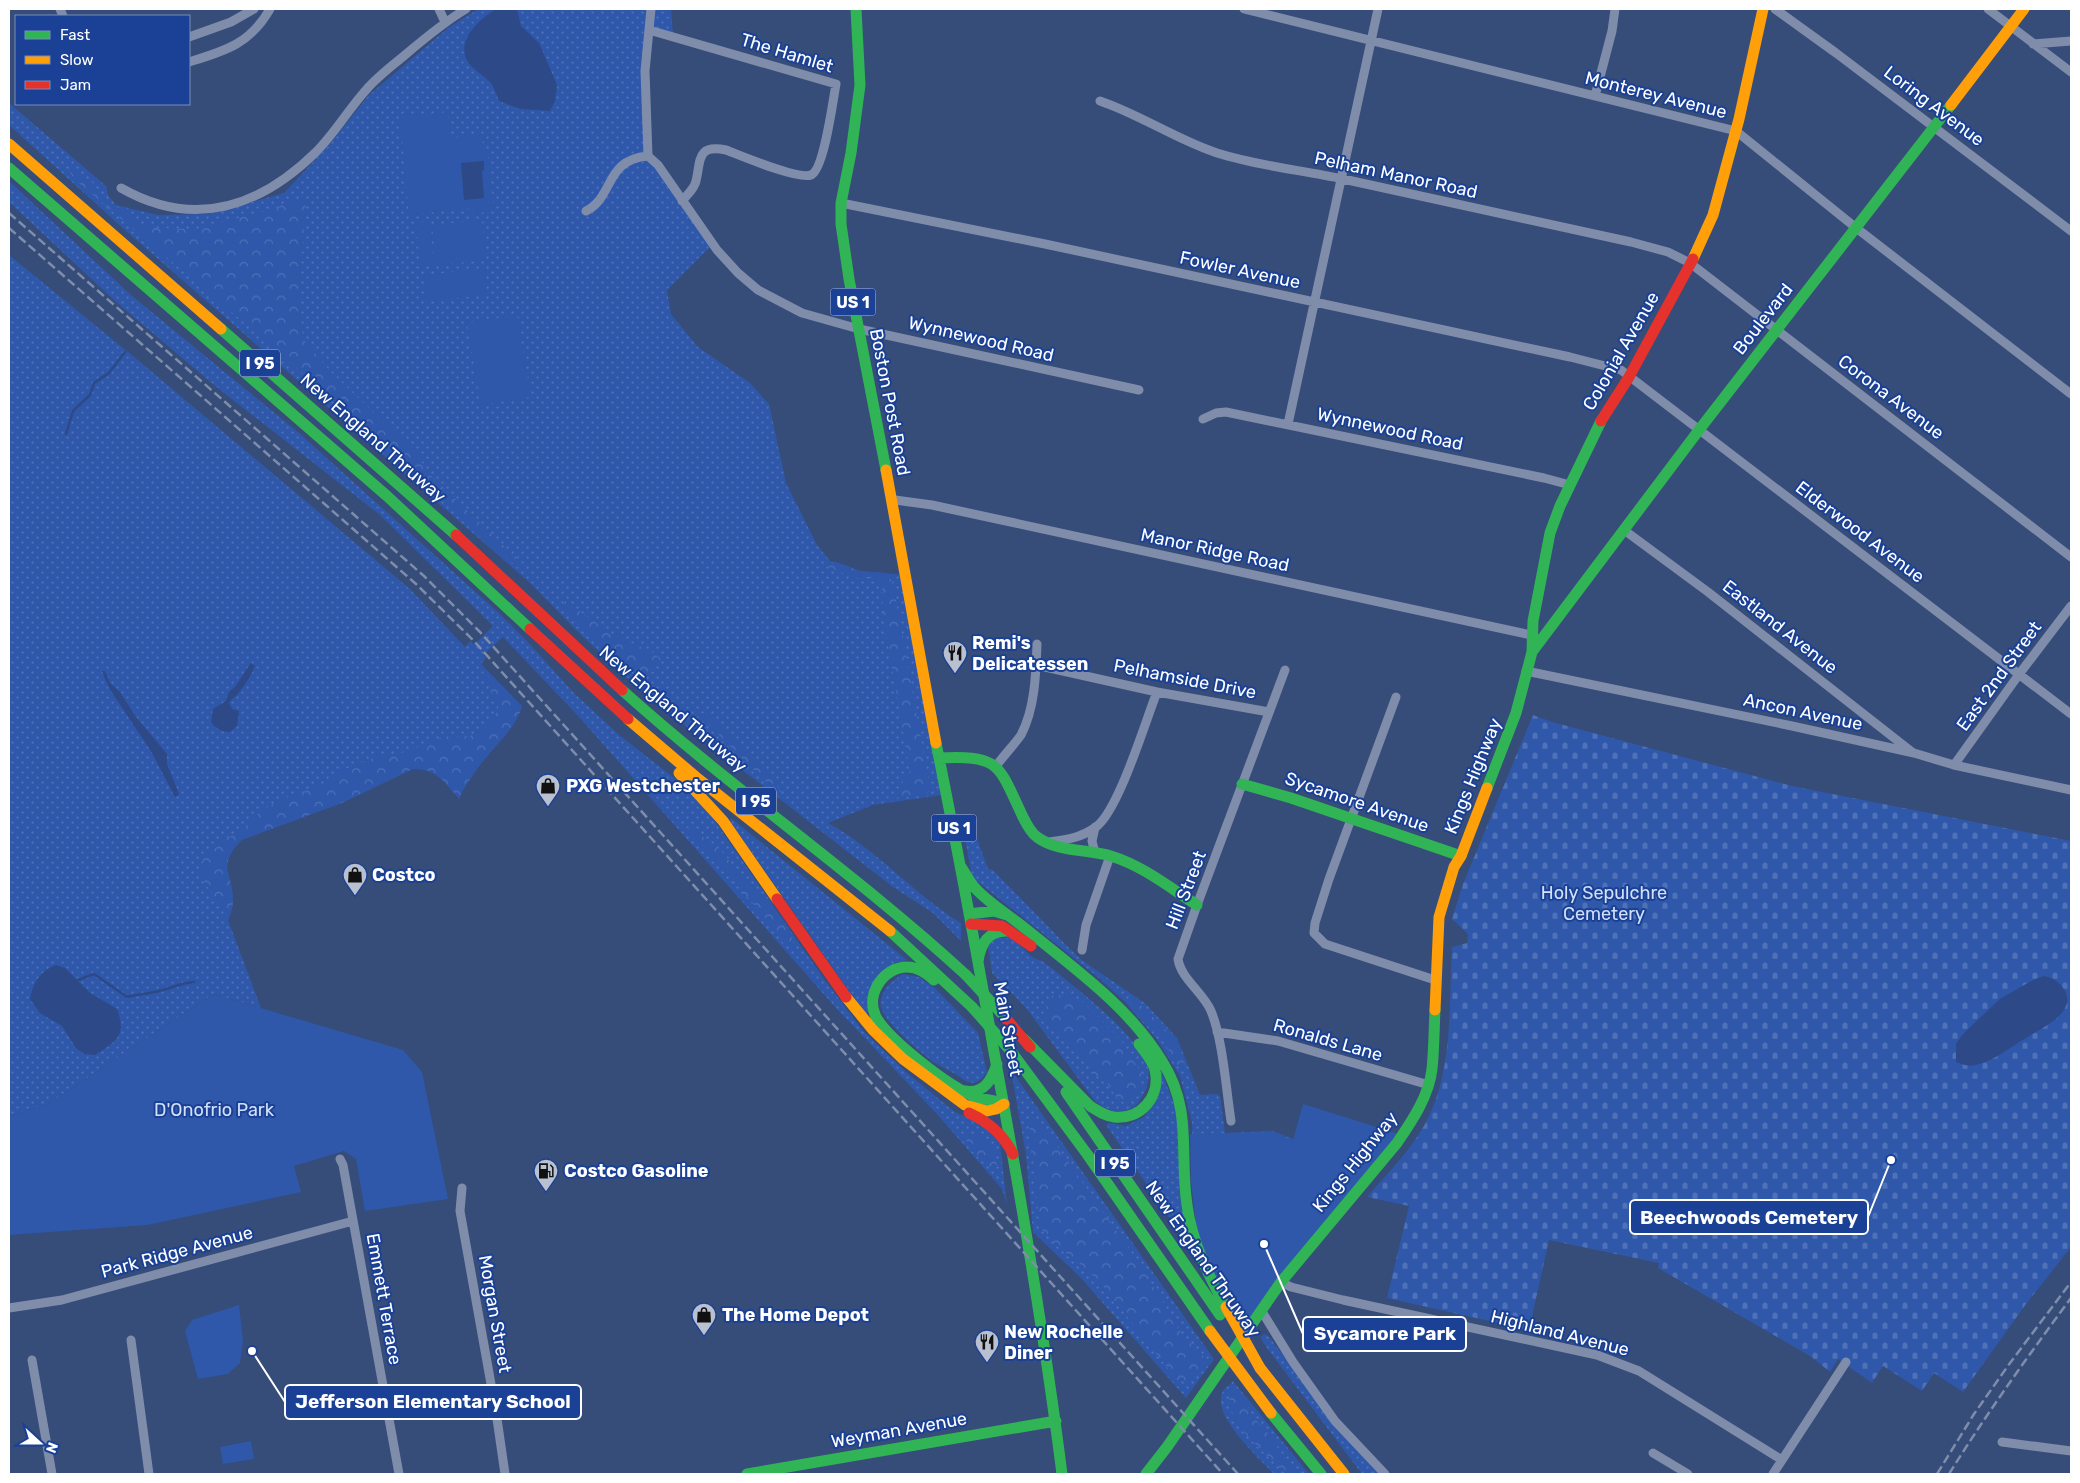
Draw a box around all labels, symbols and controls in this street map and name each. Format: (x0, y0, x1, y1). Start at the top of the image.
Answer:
legend (15, 15, 190, 105)
text: Fast (60, 26, 90, 44)
street label: The Hamlet (738, 28, 836, 78)
text: Slow (60, 51, 93, 69)
street label: Loring Avenue (1879, 61, 1989, 151)
street label: Monterey Avenue (1583, 67, 1729, 123)
text: Jam (60, 76, 91, 94)
street label: Pelham Manor Road (1312, 147, 1480, 203)
street label: Fowler Avenue (1178, 246, 1302, 294)
street label: Boulevard (1728, 279, 1798, 359)
road number: US 1 (830, 288, 876, 316)
street label: Colonial Avenue (1578, 288, 1664, 414)
street label: Wynnewood Road (906, 312, 1056, 366)
street label: Boston Post Road (865, 327, 915, 477)
road number: I 95 (240, 349, 280, 376)
street label: Corona Avenue (1834, 350, 1948, 444)
street label: New England Thruway (296, 369, 450, 507)
street label: Wynnewood Road (1315, 403, 1465, 455)
street label: Elderwood Avenue (1791, 476, 1929, 588)
street label: Manor Ridge Road (1139, 524, 1291, 576)
street label: Eastland Avenue (1718, 575, 1842, 679)
street label: East 2nd Street (1952, 617, 2046, 735)
place label: Remi's Delicatessen (972, 632, 1088, 675)
restaurant icon: Remi's Delicatessen (942, 640, 968, 674)
street label: New England Thruway (595, 641, 751, 777)
street label: Pelhamside Drive (1112, 654, 1258, 704)
street label: Ancon Avenue (1741, 689, 1865, 735)
street label: Kings Highway (1440, 715, 1506, 837)
street label: Sycamore Avenue (1282, 767, 1432, 837)
shop icon: PXG Westchester (535, 773, 561, 807)
place label: PXG Westchester (566, 775, 720, 797)
road number: I 95 (736, 788, 776, 814)
road number: US 1 (932, 814, 976, 841)
street label: Hill Street (1161, 848, 1211, 932)
shop icon: Costco (342, 862, 368, 896)
place label: Costco (372, 864, 436, 886)
park label: Holy Sepulchre Cemetery (1541, 882, 1667, 925)
street label: Main Street (989, 980, 1027, 1078)
street label: Ronalds Lane (1271, 1014, 1385, 1066)
park label: D'Onofrio Park (154, 1099, 275, 1121)
street label: Kings Highway (1308, 1107, 1402, 1217)
road number: I 95 (1095, 1150, 1135, 1176)
fuel station icon: Costco Gasoline (533, 1158, 559, 1192)
place label: Costco Gasoline (564, 1160, 709, 1182)
street label: New England Thruway (1141, 1177, 1265, 1341)
callout: Beechwoods Cemetery (1630, 1200, 1868, 1234)
text: Beechwoods Cemetery (1640, 1206, 1859, 1229)
street label: Park Ridge Avenue (99, 1221, 255, 1283)
street label: Emmett Terrace (362, 1231, 406, 1367)
street label: Morgan Street (474, 1253, 516, 1375)
shop icon: The Home Depot (691, 1302, 717, 1336)
place label: The Home Depot (722, 1304, 869, 1326)
street label: Highland Avenue (1489, 1305, 1631, 1361)
callout: Sycamore Park (1303, 1317, 1466, 1351)
place label: New Rochelle Diner (1004, 1321, 1123, 1364)
text: Sycamore Park (1314, 1322, 1456, 1345)
restaurant icon: New Rochelle Diner (974, 1329, 1000, 1363)
callout: Jefferson Elementary School (285, 1385, 581, 1419)
text: Jefferson Elementary School (295, 1390, 571, 1413)
street label: Weyman Avenue (829, 1407, 969, 1453)
north arrow (15, 1418, 65, 1468)
text: N (42, 1440, 61, 1455)

